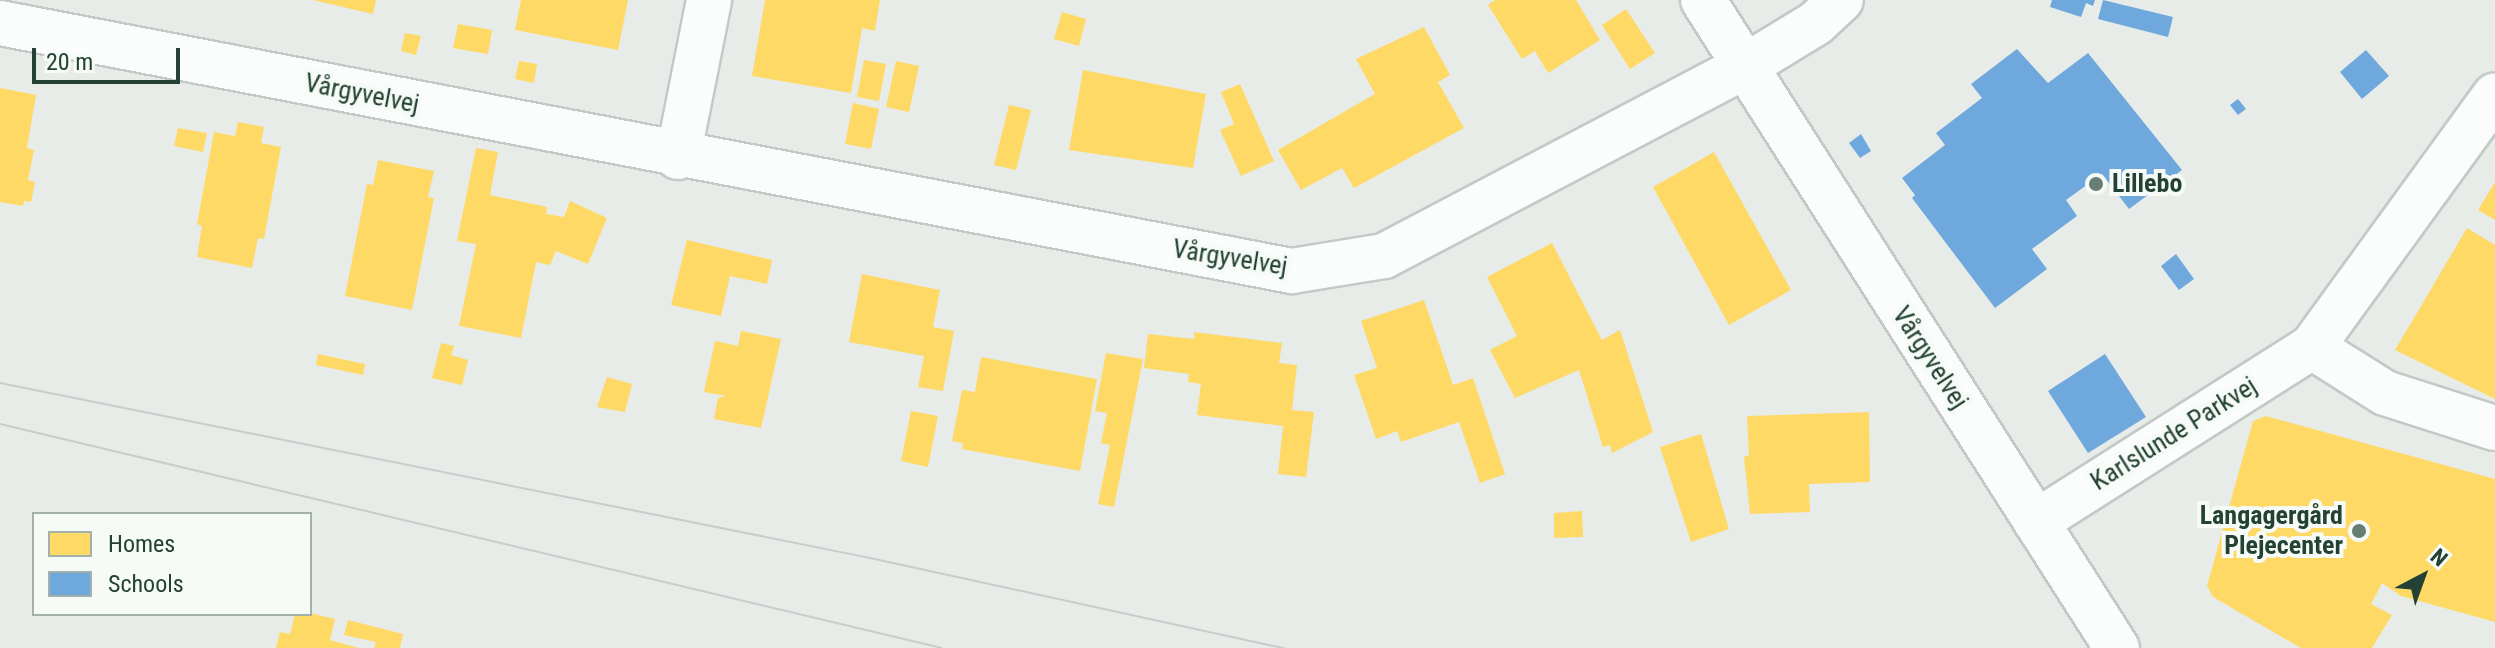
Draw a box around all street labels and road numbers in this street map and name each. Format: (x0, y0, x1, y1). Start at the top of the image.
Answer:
street label: Vårgyvelvej (302, 68, 422, 120)
street label: Vårgyvelvej (1170, 234, 1290, 282)
street label: Vårgyvelvej (1885, 301, 1975, 415)
street label: Karlslunde Parkvej (2085, 370, 2263, 498)

